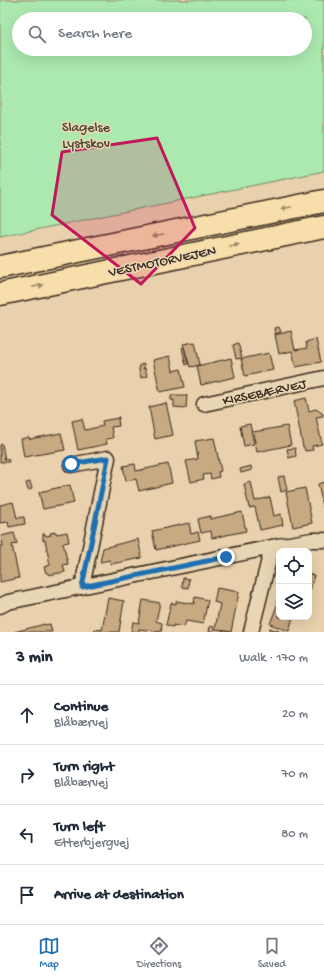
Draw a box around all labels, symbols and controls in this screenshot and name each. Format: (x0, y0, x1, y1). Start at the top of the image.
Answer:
search box (12, 12, 312, 56)
icon: search (26, 23, 48, 45)
text: Search here (58, 25, 132, 43)
park label: Slagelse Lystskov (62, 120, 111, 153)
one-way arrow (280, 206, 292, 212)
one-way arrow (152, 232, 165, 238)
one-way arrow (228, 242, 240, 248)
street label: VESTMOTORVEJEN (106, 243, 218, 282)
one-way arrow (32, 283, 44, 289)
street label: KIRSEBÆRVEJ (221, 376, 308, 411)
route start (62, 455, 80, 473)
route end (217, 548, 235, 566)
map controls (276, 548, 312, 620)
button: locate (276, 548, 312, 584)
button: layers (276, 584, 312, 620)
text: 3 min (16, 648, 53, 668)
text: Walk · 170 m (239, 651, 308, 666)
text: Continue (54, 698, 108, 716)
icon: ahead (16, 704, 38, 726)
text: 20 m (282, 707, 308, 722)
text: Blåbærvej (54, 716, 108, 731)
text: Turn right (54, 758, 114, 776)
icon: right (16, 764, 38, 786)
text: 70 m (282, 767, 308, 782)
text: Blåbærvej (54, 776, 108, 791)
text: Turn left (54, 818, 105, 836)
icon: left (16, 824, 38, 846)
text: 80 m (281, 827, 308, 842)
text: Etterbjergvej (54, 836, 130, 851)
icon: arrive (16, 884, 38, 906)
text: Arrive at destination (54, 886, 184, 904)
tab: Map (38, 935, 60, 971)
tab: Directions (137, 935, 181, 971)
tab: Saved (258, 935, 286, 971)

